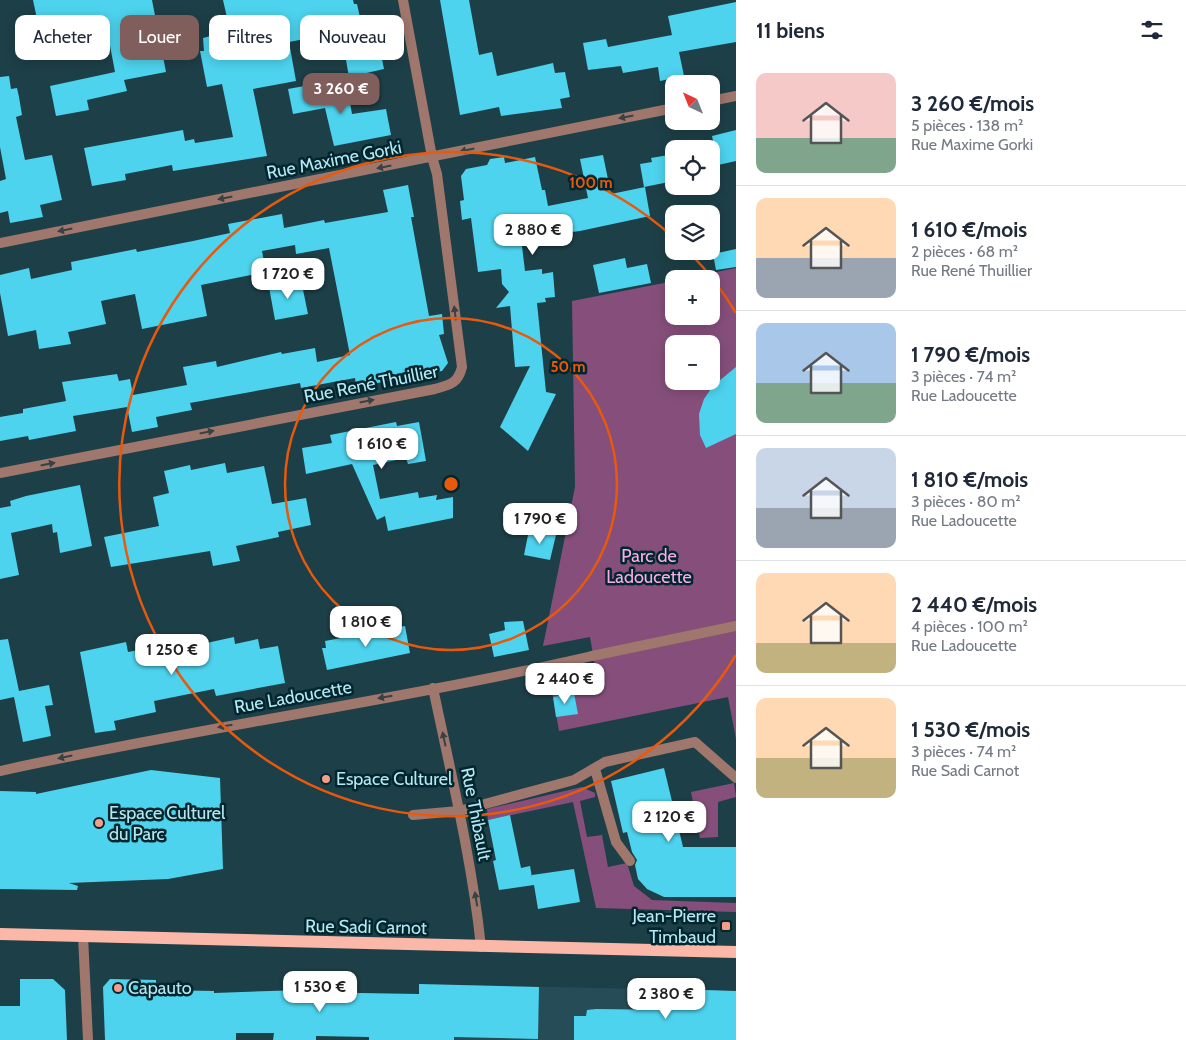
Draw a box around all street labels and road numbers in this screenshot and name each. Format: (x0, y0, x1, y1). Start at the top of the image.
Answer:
street label: Rue Maxime Gorki (264, 136, 404, 184)
street label: Rue René Thuillier (302, 360, 440, 408)
street label: Rue Ladoucette (233, 676, 353, 718)
street label: Rue Thibault (456, 765, 496, 863)
street label: Rue Sadi Carnot (305, 915, 427, 939)

